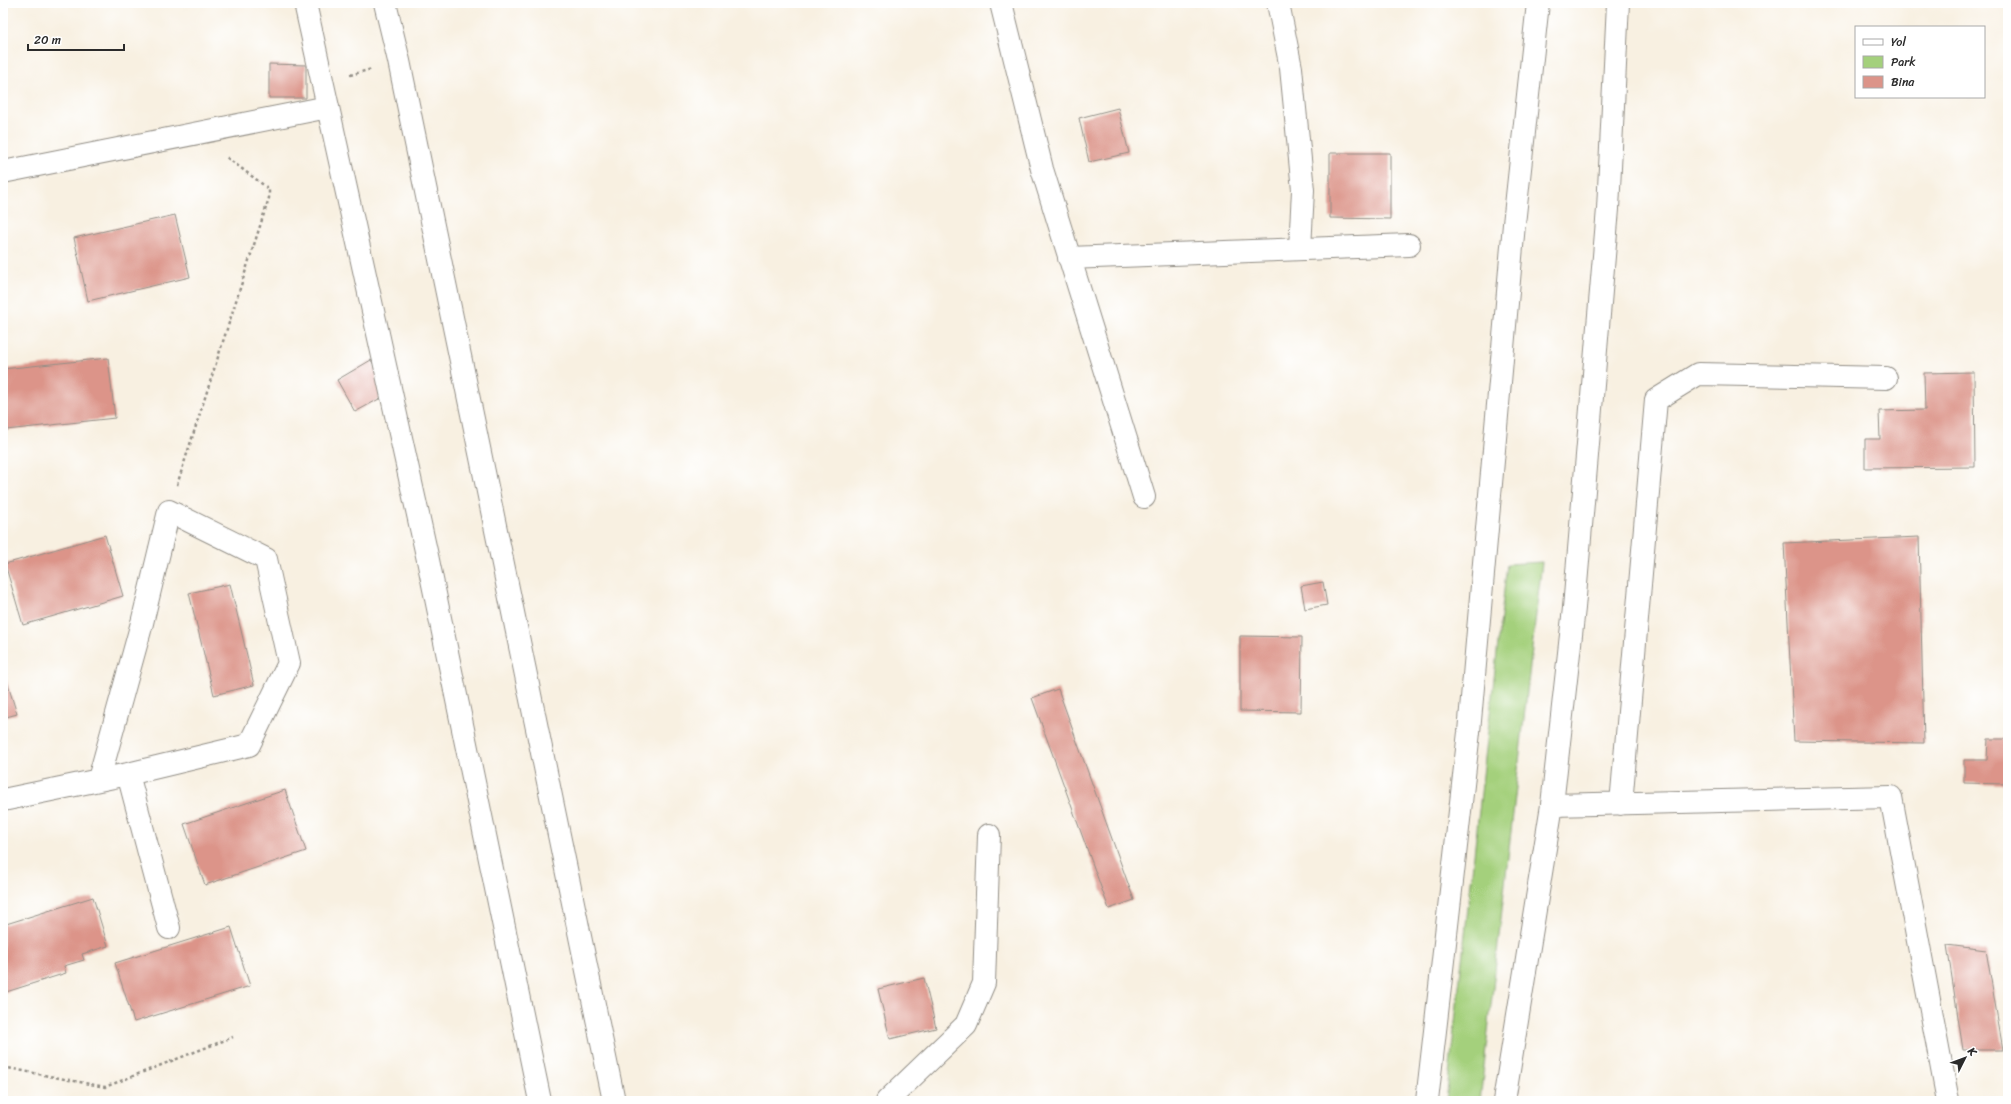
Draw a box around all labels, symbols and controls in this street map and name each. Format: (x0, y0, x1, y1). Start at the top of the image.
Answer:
scale bar (28, 26, 124, 52)
legend (1855, 26, 1985, 98)
text: 20 m (34, 29, 61, 51)
text: Yol (1891, 31, 1906, 53)
text: Park (1891, 51, 1916, 73)
text: Bina (1891, 71, 1915, 93)
north arrow (1945, 1038, 1985, 1078)
text: K (1962, 1042, 1982, 1061)

